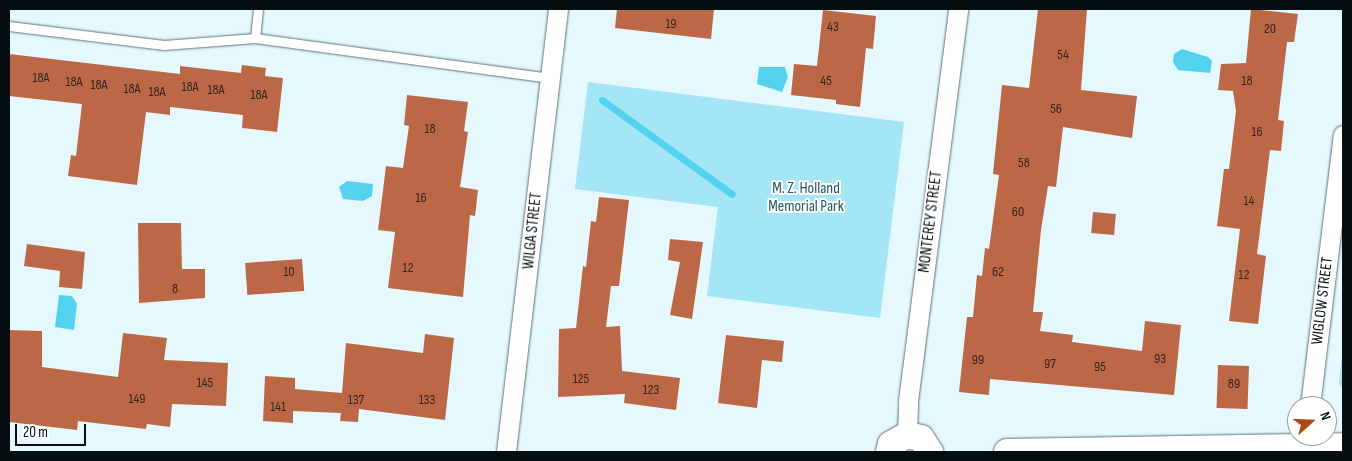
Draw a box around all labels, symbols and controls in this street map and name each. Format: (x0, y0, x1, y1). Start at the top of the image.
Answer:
house number: 19 (665, 16, 677, 32)
house number: 43 (827, 19, 839, 35)
house number: 20 (1264, 21, 1276, 37)
house number: 54 (1057, 47, 1069, 63)
house number: 18A (32, 70, 50, 86)
house number: 45 (820, 73, 832, 89)
house number: 18 (1241, 73, 1253, 89)
house number: 18A (65, 74, 83, 90)
house number: 18A (90, 77, 108, 93)
house number: 18A (181, 79, 199, 95)
house number: 18A (123, 81, 141, 97)
house number: 18A (207, 82, 225, 98)
house number: 18A (148, 84, 166, 100)
house number: 18A (250, 87, 268, 103)
house number: 56 (1050, 101, 1062, 117)
house number: 18 (424, 121, 436, 137)
house number: 16 (1251, 124, 1263, 140)
house number: 58 (1018, 155, 1030, 171)
street label: MONTEREY STREET (915, 170, 947, 274)
park label: M. Z. Holland Memorial Park (768, 179, 844, 217)
house number: 16 (415, 190, 427, 206)
street label: WILGA STREET (519, 192, 547, 270)
house number: 14 (1244, 193, 1254, 209)
house number: 60 (1012, 204, 1024, 220)
street label: WIGLOW STREET (1308, 256, 1338, 346)
house number: 12 (403, 260, 413, 276)
house number: 10 (283, 264, 295, 280)
house number: 62 (992, 264, 1004, 280)
house number: 12 (1239, 267, 1249, 283)
house number: 8 (172, 281, 178, 297)
house number: 93 (1154, 351, 1166, 367)
house number: 99 (972, 352, 984, 368)
house number: 97 (1044, 356, 1056, 372)
house number: 95 (1094, 359, 1106, 375)
house number: 125 (573, 371, 589, 387)
house number: 145 (197, 375, 213, 391)
house number: 89 (1228, 376, 1240, 392)
house number: 123 (643, 382, 659, 398)
house number: 149 (129, 391, 145, 407)
house number: 137 (348, 392, 364, 408)
house number: 133 (419, 392, 435, 408)
north arrow (1287, 396, 1337, 446)
house number: 141 (270, 399, 286, 415)
text: N (1316, 410, 1335, 422)
scale bar (18, 414, 89, 446)
text: 20 m (23, 423, 48, 442)

